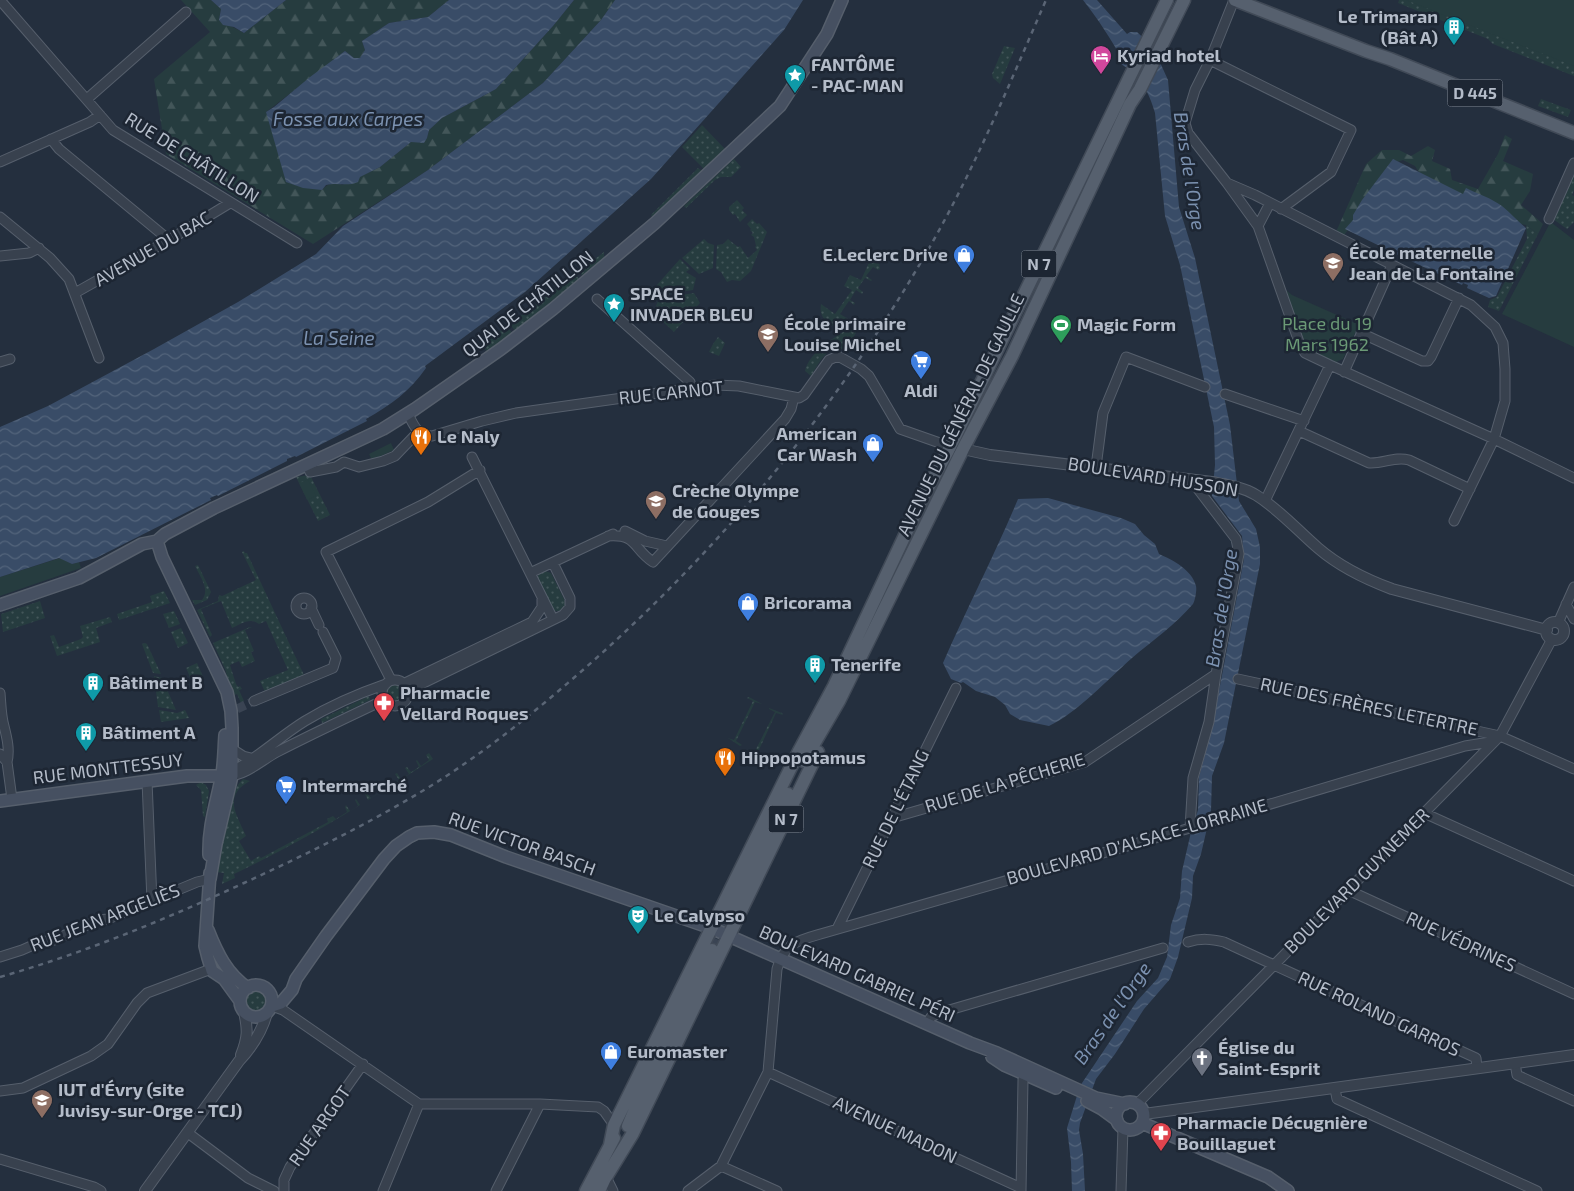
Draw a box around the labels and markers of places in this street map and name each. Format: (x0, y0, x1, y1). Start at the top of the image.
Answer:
place label: Le Trimaran (Bât A) (1338, 5, 1438, 48)
building icon: Le Trimaran (Bât A) (1442, 15, 1466, 46)
hotel icon: Kyriad hotel (1089, 44, 1113, 75)
place label: Kyriad hotel (1117, 44, 1221, 66)
place label: FANTÔME - PAC-MAN (811, 53, 904, 96)
place icon: FANTÔME - PAC-MAN (783, 63, 807, 94)
place label: École maternelle Jean de La Fontaine (1349, 241, 1514, 284)
place label: E.Leclerc Drive (822, 243, 948, 265)
shop icon: E.Leclerc Drive (952, 243, 976, 274)
school or university icon: École maternelle Jean de La Fontaine (1321, 251, 1345, 282)
place label: SPACE INVADER BLEU (630, 282, 753, 325)
place icon: SPACE INVADER BLEU (602, 292, 626, 323)
place label: École primaire Louise Michel (784, 312, 906, 355)
sports icon: Magic Form (1049, 313, 1073, 344)
place label: Magic Form (1077, 313, 1176, 335)
school or university icon: École primaire Louise Michel (756, 322, 780, 353)
supermarket icon: Aldi (909, 349, 933, 380)
place label: Aldi (904, 379, 938, 401)
place label: American Car Wash (776, 422, 857, 465)
restaurant icon: Le Naly (409, 425, 433, 456)
place label: Le Naly (437, 425, 500, 447)
shop icon: American Car Wash (861, 432, 885, 463)
place label: Crèche Olympe de Gouges (672, 479, 799, 522)
school or university icon: Crèche Olympe de Gouges (644, 489, 668, 520)
shop icon: Bricorama (736, 591, 760, 622)
place label: Bricorama (764, 591, 852, 613)
building icon: Tenerife (803, 653, 827, 684)
place label: Tenerife (831, 653, 901, 675)
building icon: Bâtiment B (81, 671, 105, 702)
place label: Bâtiment B (109, 671, 203, 693)
place label: Pharmacie Vellard Roques (400, 681, 529, 724)
pharmacy icon: Pharmacie Vellard Roques (372, 691, 396, 722)
building icon: Bâtiment A (74, 721, 98, 752)
place label: Bâtiment A (102, 721, 196, 743)
restaurant icon: Hippopotamus (713, 746, 737, 777)
place label: Hippopotamus (741, 746, 866, 768)
supermarket icon: Intermarché (274, 774, 298, 805)
place label: Intermarché (302, 774, 407, 796)
theatre icon: Le Calypso (626, 904, 650, 935)
place label: Le Calypso (654, 904, 745, 926)
place label: Église du Saint-Esprit (1218, 1036, 1321, 1079)
shop icon: Euromaster (599, 1040, 623, 1071)
place label: Euromaster (627, 1040, 727, 1062)
church icon: Église du Saint-Esprit (1190, 1046, 1214, 1077)
place label: IUT d'Évry (site Juvisy-sur-Orge - TCJ) (58, 1078, 242, 1121)
school or university icon: IUT d'Évry (site Juvisy-sur-Orge - TCJ) (30, 1088, 54, 1119)
place label: Pharmacie Décugnière Bouillaguet (1177, 1111, 1368, 1154)
pharmacy icon: Pharmacie Décugnière Bouillaguet (1149, 1121, 1173, 1152)

